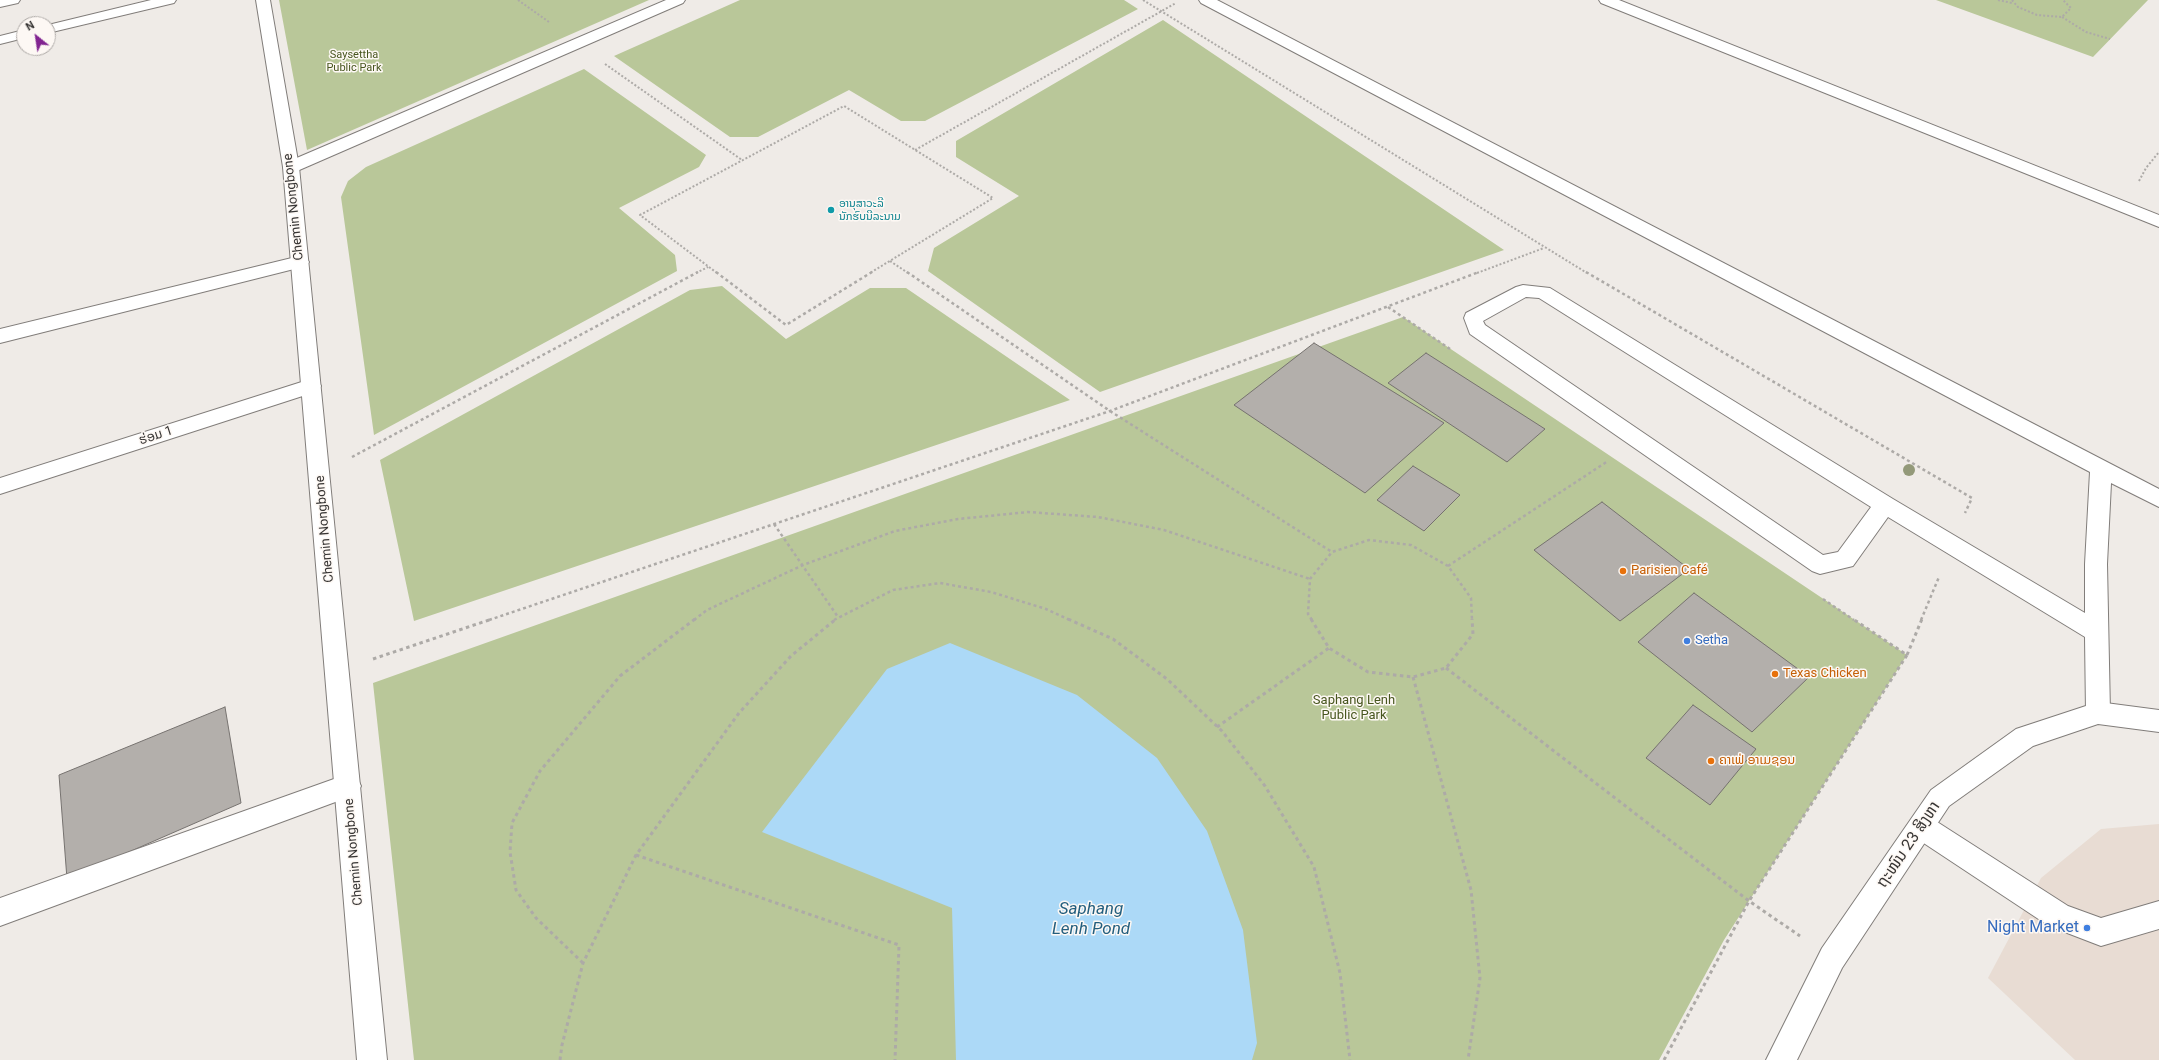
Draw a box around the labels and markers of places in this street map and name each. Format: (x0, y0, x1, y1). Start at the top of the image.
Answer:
place label: ອານຸສາວະລີ ນັກຮົບນີລະນາມ (839, 197, 901, 223)
marker: ອານຸສາວະລີ ນັກຮົບນີລະນາມ (826, 205, 836, 215)
place label: Parisien Café (1631, 563, 1708, 579)
marker: Parisien Café (1618, 566, 1628, 576)
place label: Setha (1695, 633, 1728, 649)
marker: Setha (1682, 636, 1692, 646)
place label: Texas Chicken (1783, 666, 1867, 682)
marker: Texas Chicken (1770, 669, 1780, 679)
place label: ຄາເຟ່ ອາເມຊອນ (1719, 753, 1795, 769)
marker: ຄາເຟ່ ອາເມຊອນ (1706, 756, 1716, 766)
place label: Night Market (1987, 918, 2079, 938)
marker: Night Market (2082, 923, 2092, 933)

